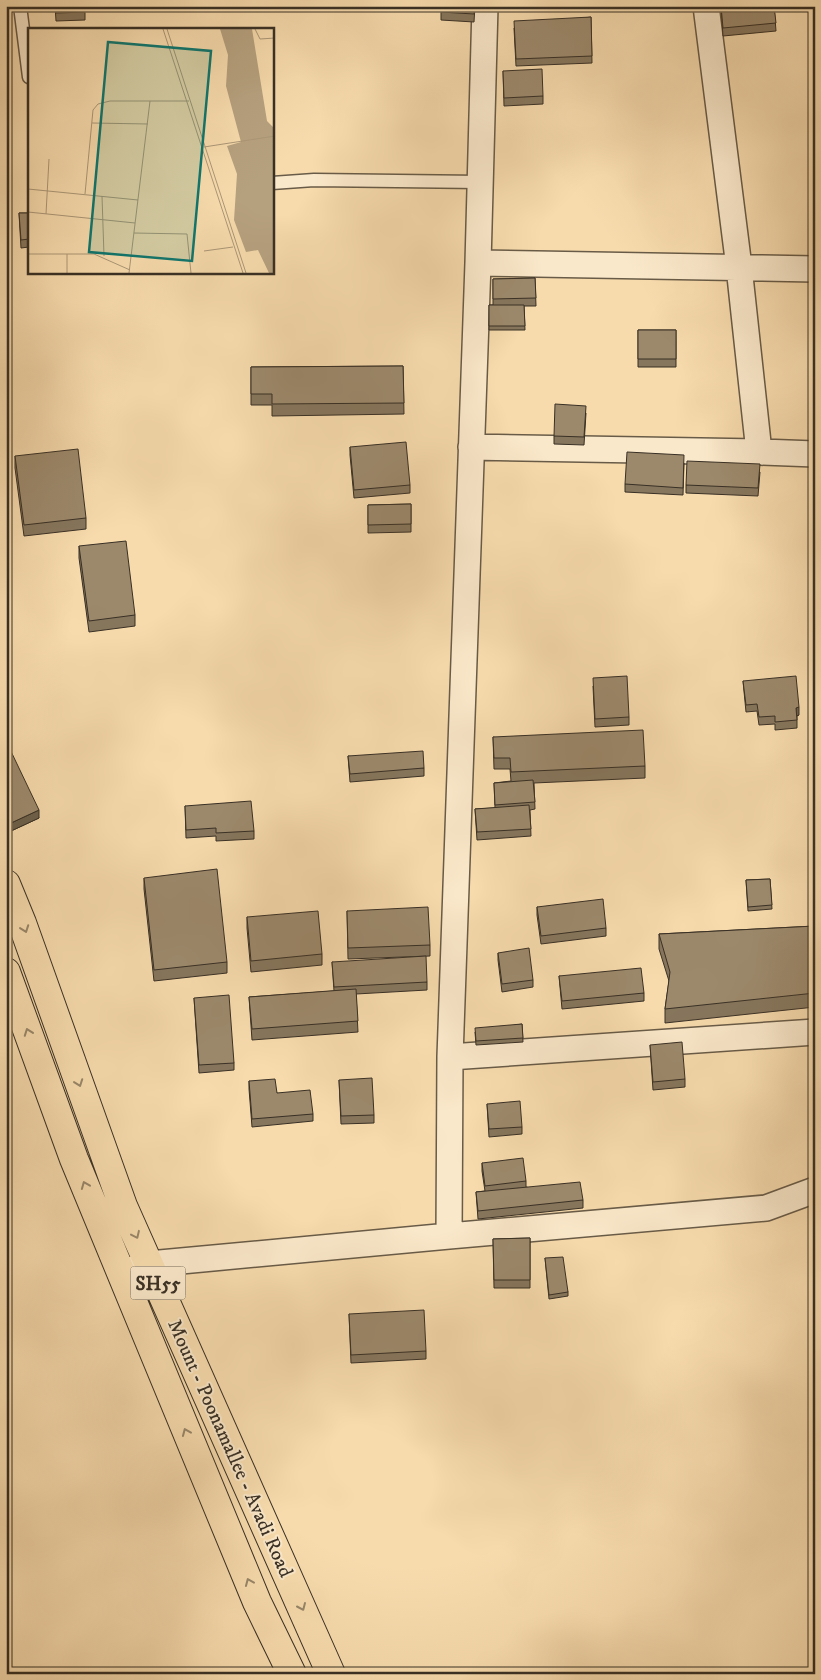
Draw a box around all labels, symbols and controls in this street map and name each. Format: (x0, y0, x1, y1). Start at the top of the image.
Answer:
inset map (28, 28, 274, 274)
one-way arrow (19, 925, 29, 933)
one-way arrow (24, 1028, 34, 1037)
one-way arrow (73, 1078, 83, 1086)
one-way arrow (80, 1181, 90, 1189)
one-way arrow (129, 1230, 140, 1239)
road number: SH55 (130, 1266, 186, 1300)
street label: Mount - Poonamallee - Avadi Road (161, 1316, 298, 1581)
one-way arrow (182, 1428, 192, 1437)
one-way arrow (244, 1578, 255, 1587)
one-way arrow (295, 1602, 306, 1611)

